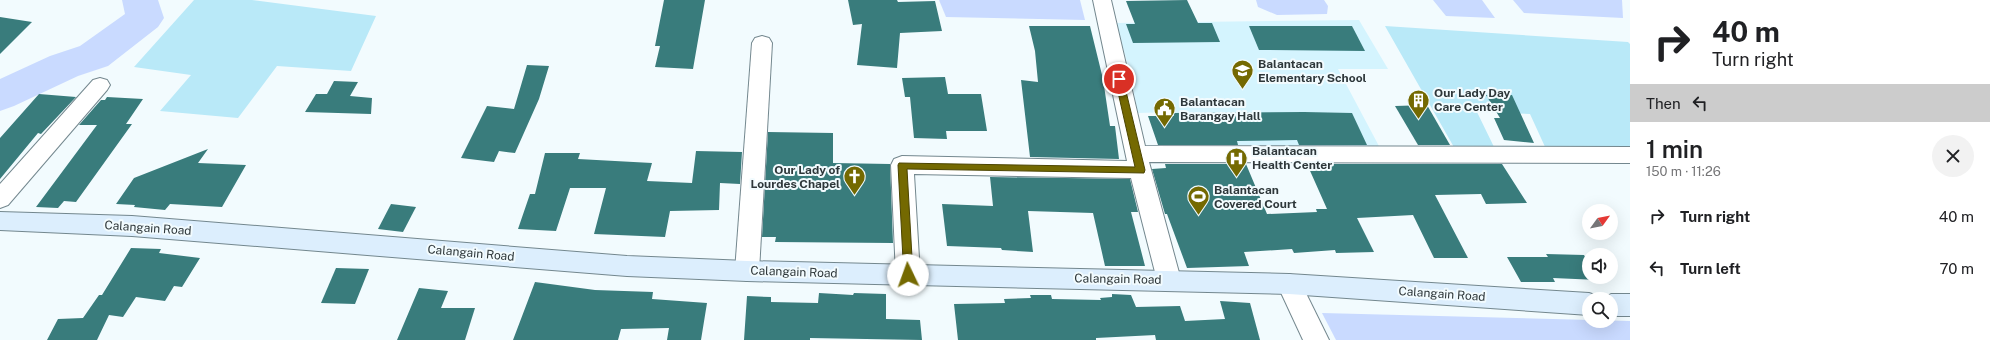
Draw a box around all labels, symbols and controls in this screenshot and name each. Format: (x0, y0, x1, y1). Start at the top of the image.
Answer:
text: 40 m (1712, 15, 1780, 48)
icon: right (1646, 16, 1698, 68)
text: Turn right (1712, 49, 1794, 70)
place label: Balantacan Elementary School (1258, 57, 1367, 85)
school or university icon: Balantacan Elementary School (1229, 58, 1255, 91)
pin (1102, 62, 1136, 96)
icon: arrive (1108, 68, 1130, 90)
place label: Our Lady Day Care Center (1434, 86, 1510, 114)
building icon: Our Lady Day Care Center (1406, 87, 1432, 120)
icon: left (1689, 92, 1711, 114)
place label: Balantacan Barangay Hall (1180, 95, 1261, 123)
text: Then (1646, 95, 1681, 112)
public building icon: Balantacan Barangay Hall (1151, 96, 1177, 129)
text: 1 min (1646, 135, 1703, 163)
button: close (1932, 135, 1974, 177)
place label: Balantacan Health Center (1252, 144, 1332, 172)
hospital icon: Balantacan Health Center (1224, 145, 1250, 178)
place label: Our Lady of Lourdes Chapel (750, 163, 840, 191)
church icon: Our Lady of Lourdes Chapel (842, 164, 868, 197)
text: 150 m · 11:26 (1646, 164, 1721, 179)
place label: Balantacan Covered Court (1214, 183, 1297, 211)
sports icon: Balantacan Covered Court (1186, 184, 1212, 217)
north arrow (1582, 204, 1618, 240)
map controls (1582, 204, 1618, 328)
icon: right (1646, 205, 1668, 227)
text: Turn right (1680, 208, 1750, 225)
text: 40 m (1939, 208, 1974, 225)
street label: Calangain Road (104, 218, 192, 238)
street label: Calangain Road (427, 242, 515, 264)
button: sound (1582, 248, 1618, 284)
position arrow (887, 254, 929, 296)
icon: left (1646, 257, 1668, 279)
text: Turn left (1680, 260, 1741, 277)
text: 70 m (1939, 260, 1974, 277)
street label: Calangain Road (750, 263, 838, 281)
street label: Calangain Road (1074, 271, 1162, 287)
street label: Calangain Road (1398, 284, 1486, 304)
button: search (1582, 292, 1618, 328)

